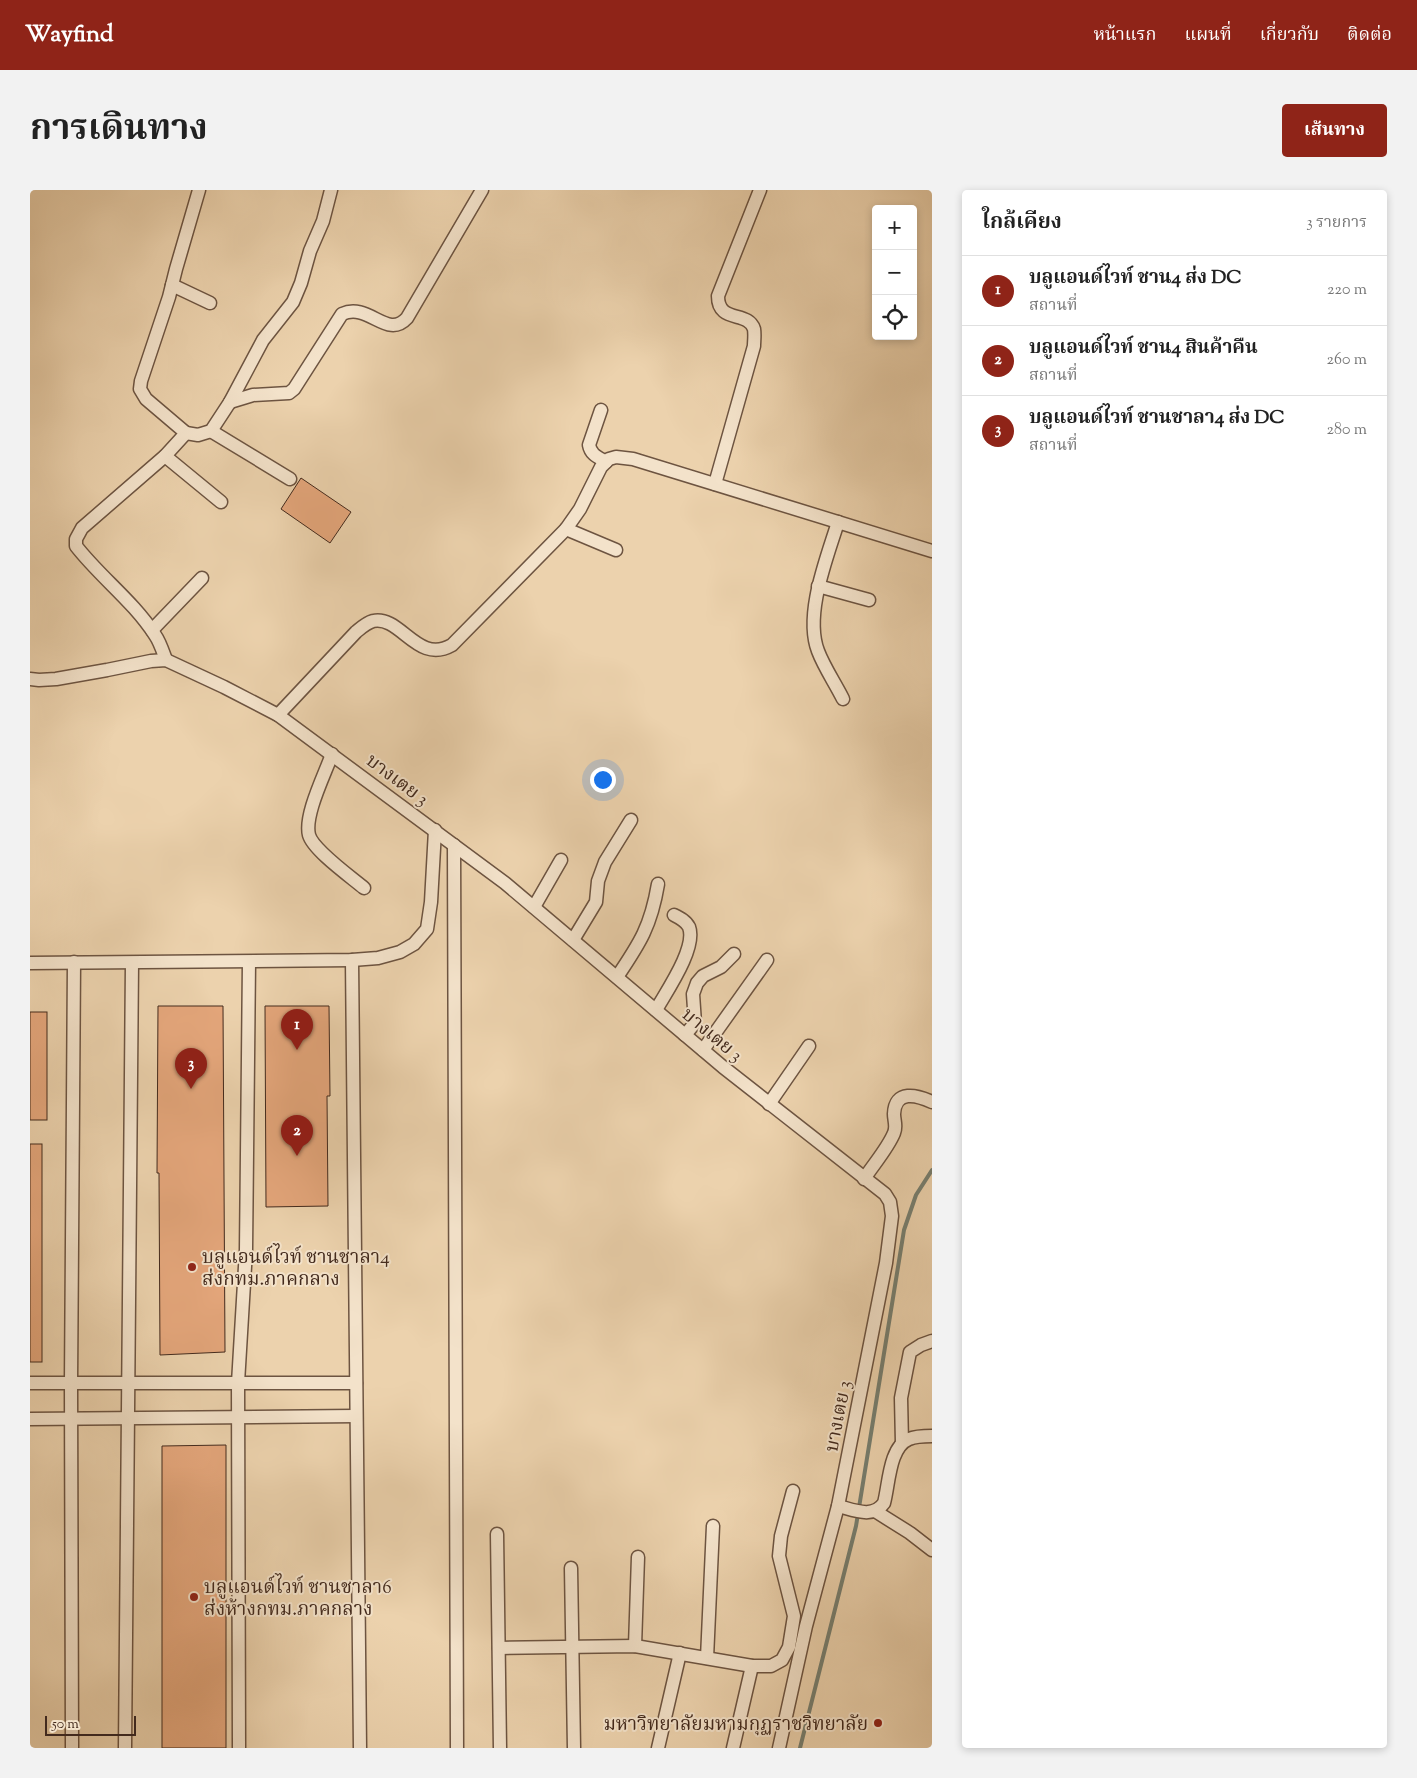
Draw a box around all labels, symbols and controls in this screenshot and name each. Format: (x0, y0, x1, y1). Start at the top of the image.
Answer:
text: Wayfind (25, 18, 113, 52)
text: หน้าแรก (1093, 23, 1156, 49)
text: แผนที่ (1184, 23, 1232, 49)
text: เกี่ยวกับ (1260, 23, 1319, 49)
text: ติดต่อ (1347, 23, 1392, 49)
button: เส้นทาง (1282, 104, 1387, 157)
text: การเดินทาง (30, 105, 208, 156)
map controls (872, 205, 917, 340)
button: + (872, 205, 917, 250)
text: ใกล้เคียง (982, 208, 1062, 238)
text: 3 รายการ (1306, 212, 1367, 235)
button: − (872, 250, 917, 295)
text: บลูแอนด์ไวท์ ชาน4 ส่ง DC (1029, 265, 1242, 292)
text: 1 (995, 279, 1001, 302)
text: 220 m (1327, 279, 1367, 302)
button: locate (872, 295, 917, 340)
text: สถานที่ (1029, 295, 1077, 318)
text: บลูแอนด์ไวท์ ชาน4 สินค้าคืน (1029, 335, 1258, 362)
text: 2 (994, 349, 1002, 372)
text: 260 m (1326, 349, 1367, 372)
text: สถานที่ (1029, 365, 1077, 388)
text: บลูแอนด์ไวท์ ชานชาลา4 ส่ง DC (1029, 405, 1285, 432)
text: 3 (995, 419, 1001, 442)
text: 280 m (1326, 419, 1367, 442)
text: สถานที่ (1029, 435, 1077, 458)
street label: บางเตย 3 (359, 748, 434, 814)
your location (590, 767, 616, 793)
street label: บางเตย 3 (675, 1002, 748, 1070)
pin: 1 (281, 1009, 313, 1050)
pin: 3 (175, 1048, 207, 1089)
pin: 2 (281, 1115, 313, 1156)
place label: บลูแอนด์ไวท์ ชานชาลา4 ส่งกทม.ภาคกลาง (202, 1243, 390, 1294)
marker: บลูแอนด์ไวท์ ชานชาลา4 ส่งกทม.ภาคกลาง (186, 1261, 198, 1273)
street label: บางเตย 3 (819, 1378, 860, 1455)
place label: บลูแอนด์ไวท์ ชานชาลา6 ส่งห้างกทม.ภาคกลาง (204, 1573, 392, 1624)
marker: บลูแอนด์ไวท์ ชานชาลา6 ส่งห้างกทม.ภาคกลาง (188, 1591, 200, 1603)
place label: มหาวิทยาลัยมหามกุฏราชวิทยาลัย (603, 1712, 868, 1739)
scale bar (45, 1713, 136, 1736)
text: 50 m (52, 1715, 79, 1735)
marker: มหาวิทยาลัยมหามกุฏราชวิทยาลัย (872, 1717, 884, 1729)

